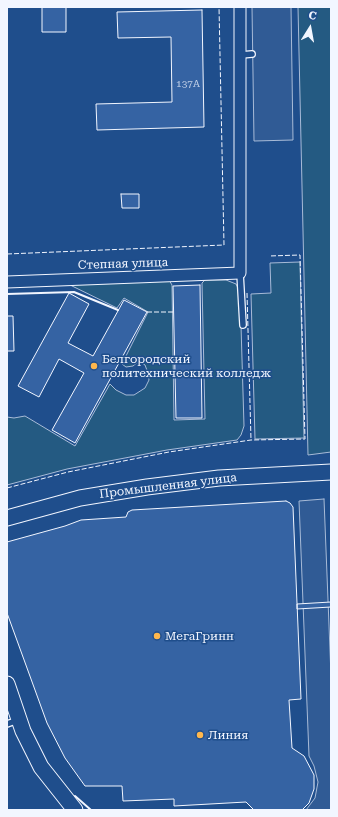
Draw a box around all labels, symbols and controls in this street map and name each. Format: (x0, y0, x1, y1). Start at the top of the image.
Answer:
north arrow (290, 8, 330, 48)
text: С (307, 9, 317, 23)
house number: 137А (176, 78, 200, 90)
street label: Степная улица (78, 255, 168, 273)
place label: Белгородский политехнический колледж (102, 352, 271, 380)
marker: Белгородский политехнический колледж (89, 361, 99, 371)
street label: Промышленная улица (98, 470, 238, 502)
place label: МегаГринн (165, 629, 234, 643)
marker: МегаГринн (152, 631, 162, 641)
place label: Линия (208, 728, 248, 742)
marker: Линия (195, 730, 205, 740)

